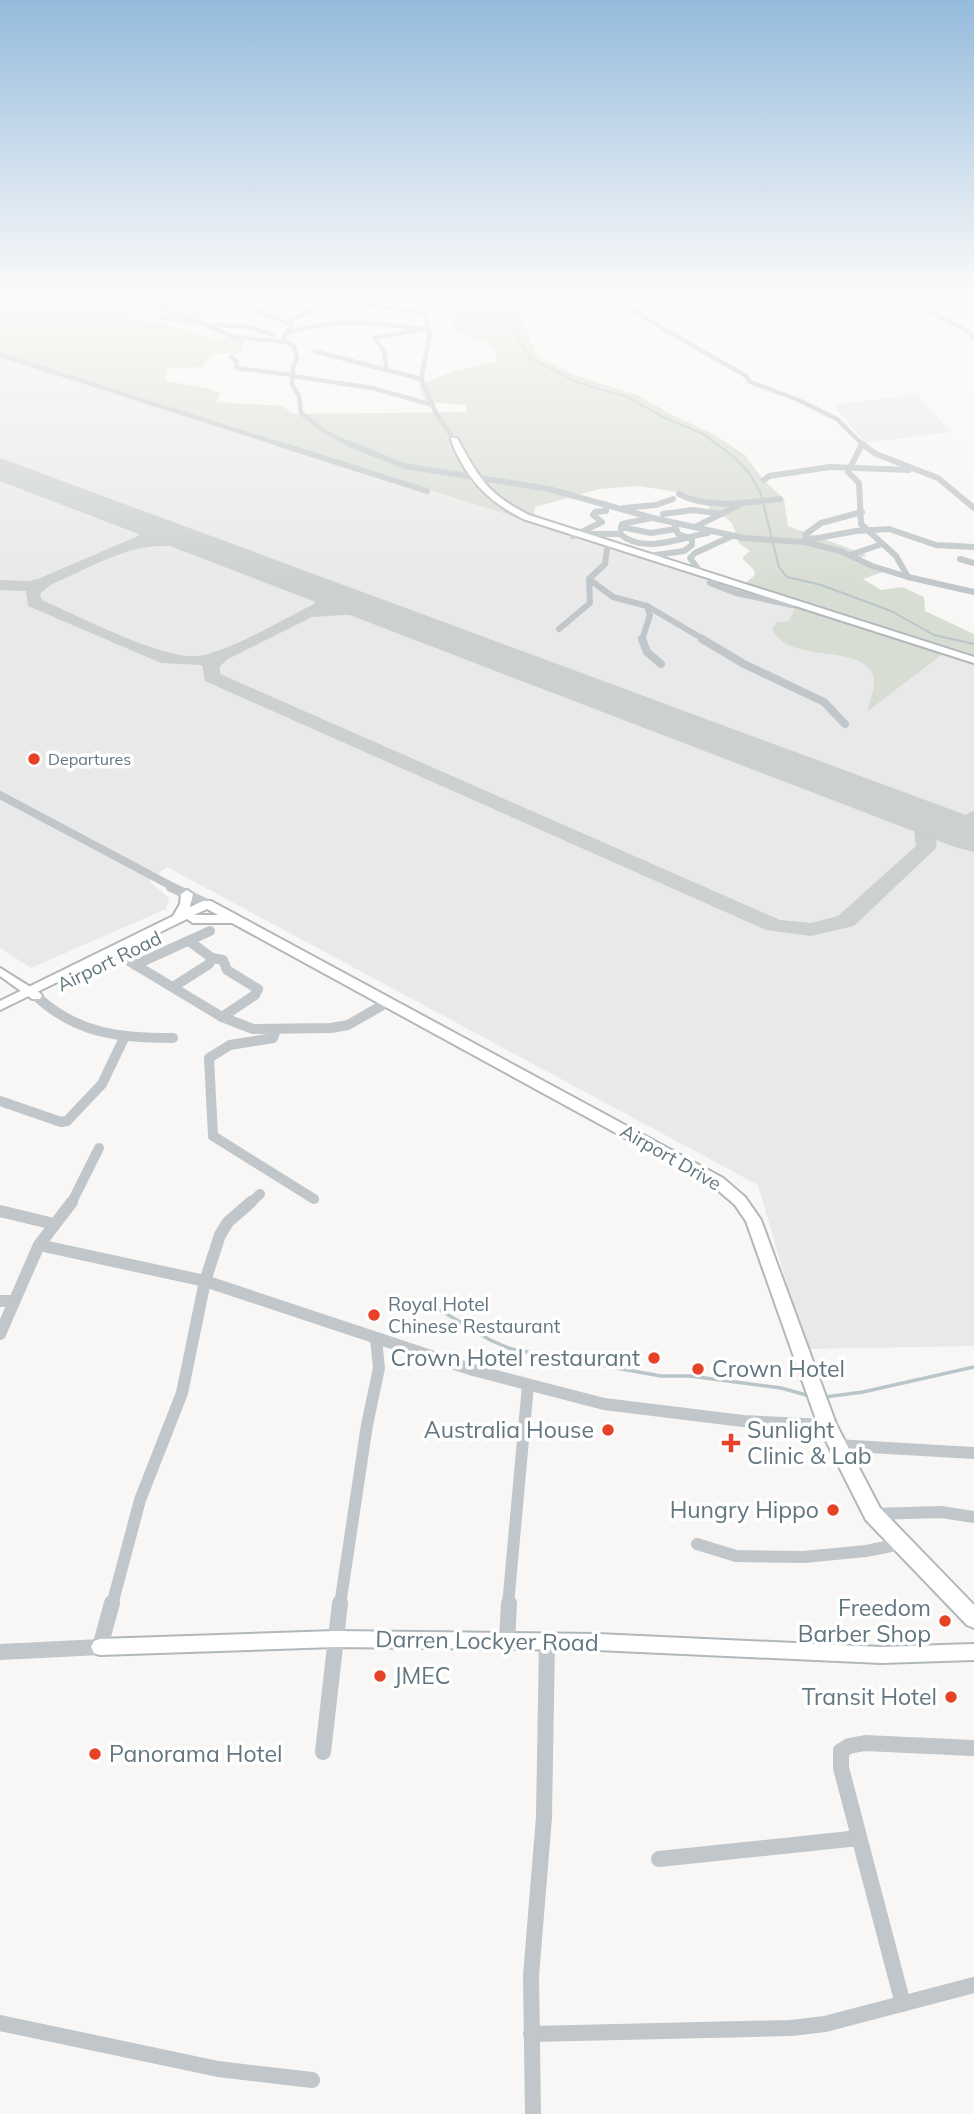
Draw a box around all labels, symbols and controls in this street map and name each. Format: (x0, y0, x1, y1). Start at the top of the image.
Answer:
place label: Departures (48, 749, 131, 769)
marker: Departures (26, 751, 42, 767)
street label: Airport Road (53, 925, 165, 997)
street label: Airport Drive (616, 1118, 726, 1196)
place label: Royal Hotel Chinese Restaurant (388, 1292, 561, 1338)
marker: Royal Hotel Chinese Restaurant (366, 1307, 382, 1323)
place label: Crown Hotel restaurant (390, 1343, 640, 1372)
marker: Crown Hotel restaurant (646, 1350, 662, 1366)
place label: Crown Hotel (712, 1354, 845, 1383)
marker: Crown Hotel (690, 1361, 706, 1377)
place label: Australia House (424, 1415, 594, 1444)
place label: Sunlight Clinic & Lab (747, 1415, 872, 1470)
marker: Australia House (600, 1422, 616, 1438)
marker: Sunlight Clinic & Lab (721, 1433, 741, 1453)
place label: Hungry Hippo (670, 1495, 819, 1524)
marker: Hungry Hippo (825, 1502, 841, 1518)
place label: Freedom Barber Shop (798, 1593, 931, 1648)
marker: Freedom Barber Shop (937, 1613, 953, 1629)
street label: Darren Lockyer Road (375, 1624, 599, 1657)
place label: JMEC (394, 1661, 451, 1690)
marker: JMEC (372, 1668, 388, 1684)
place label: Transit Hotel (802, 1682, 937, 1711)
marker: Transit Hotel (943, 1689, 959, 1705)
place label: Panorama Hotel (109, 1739, 282, 1768)
marker: Panorama Hotel (87, 1746, 103, 1762)

